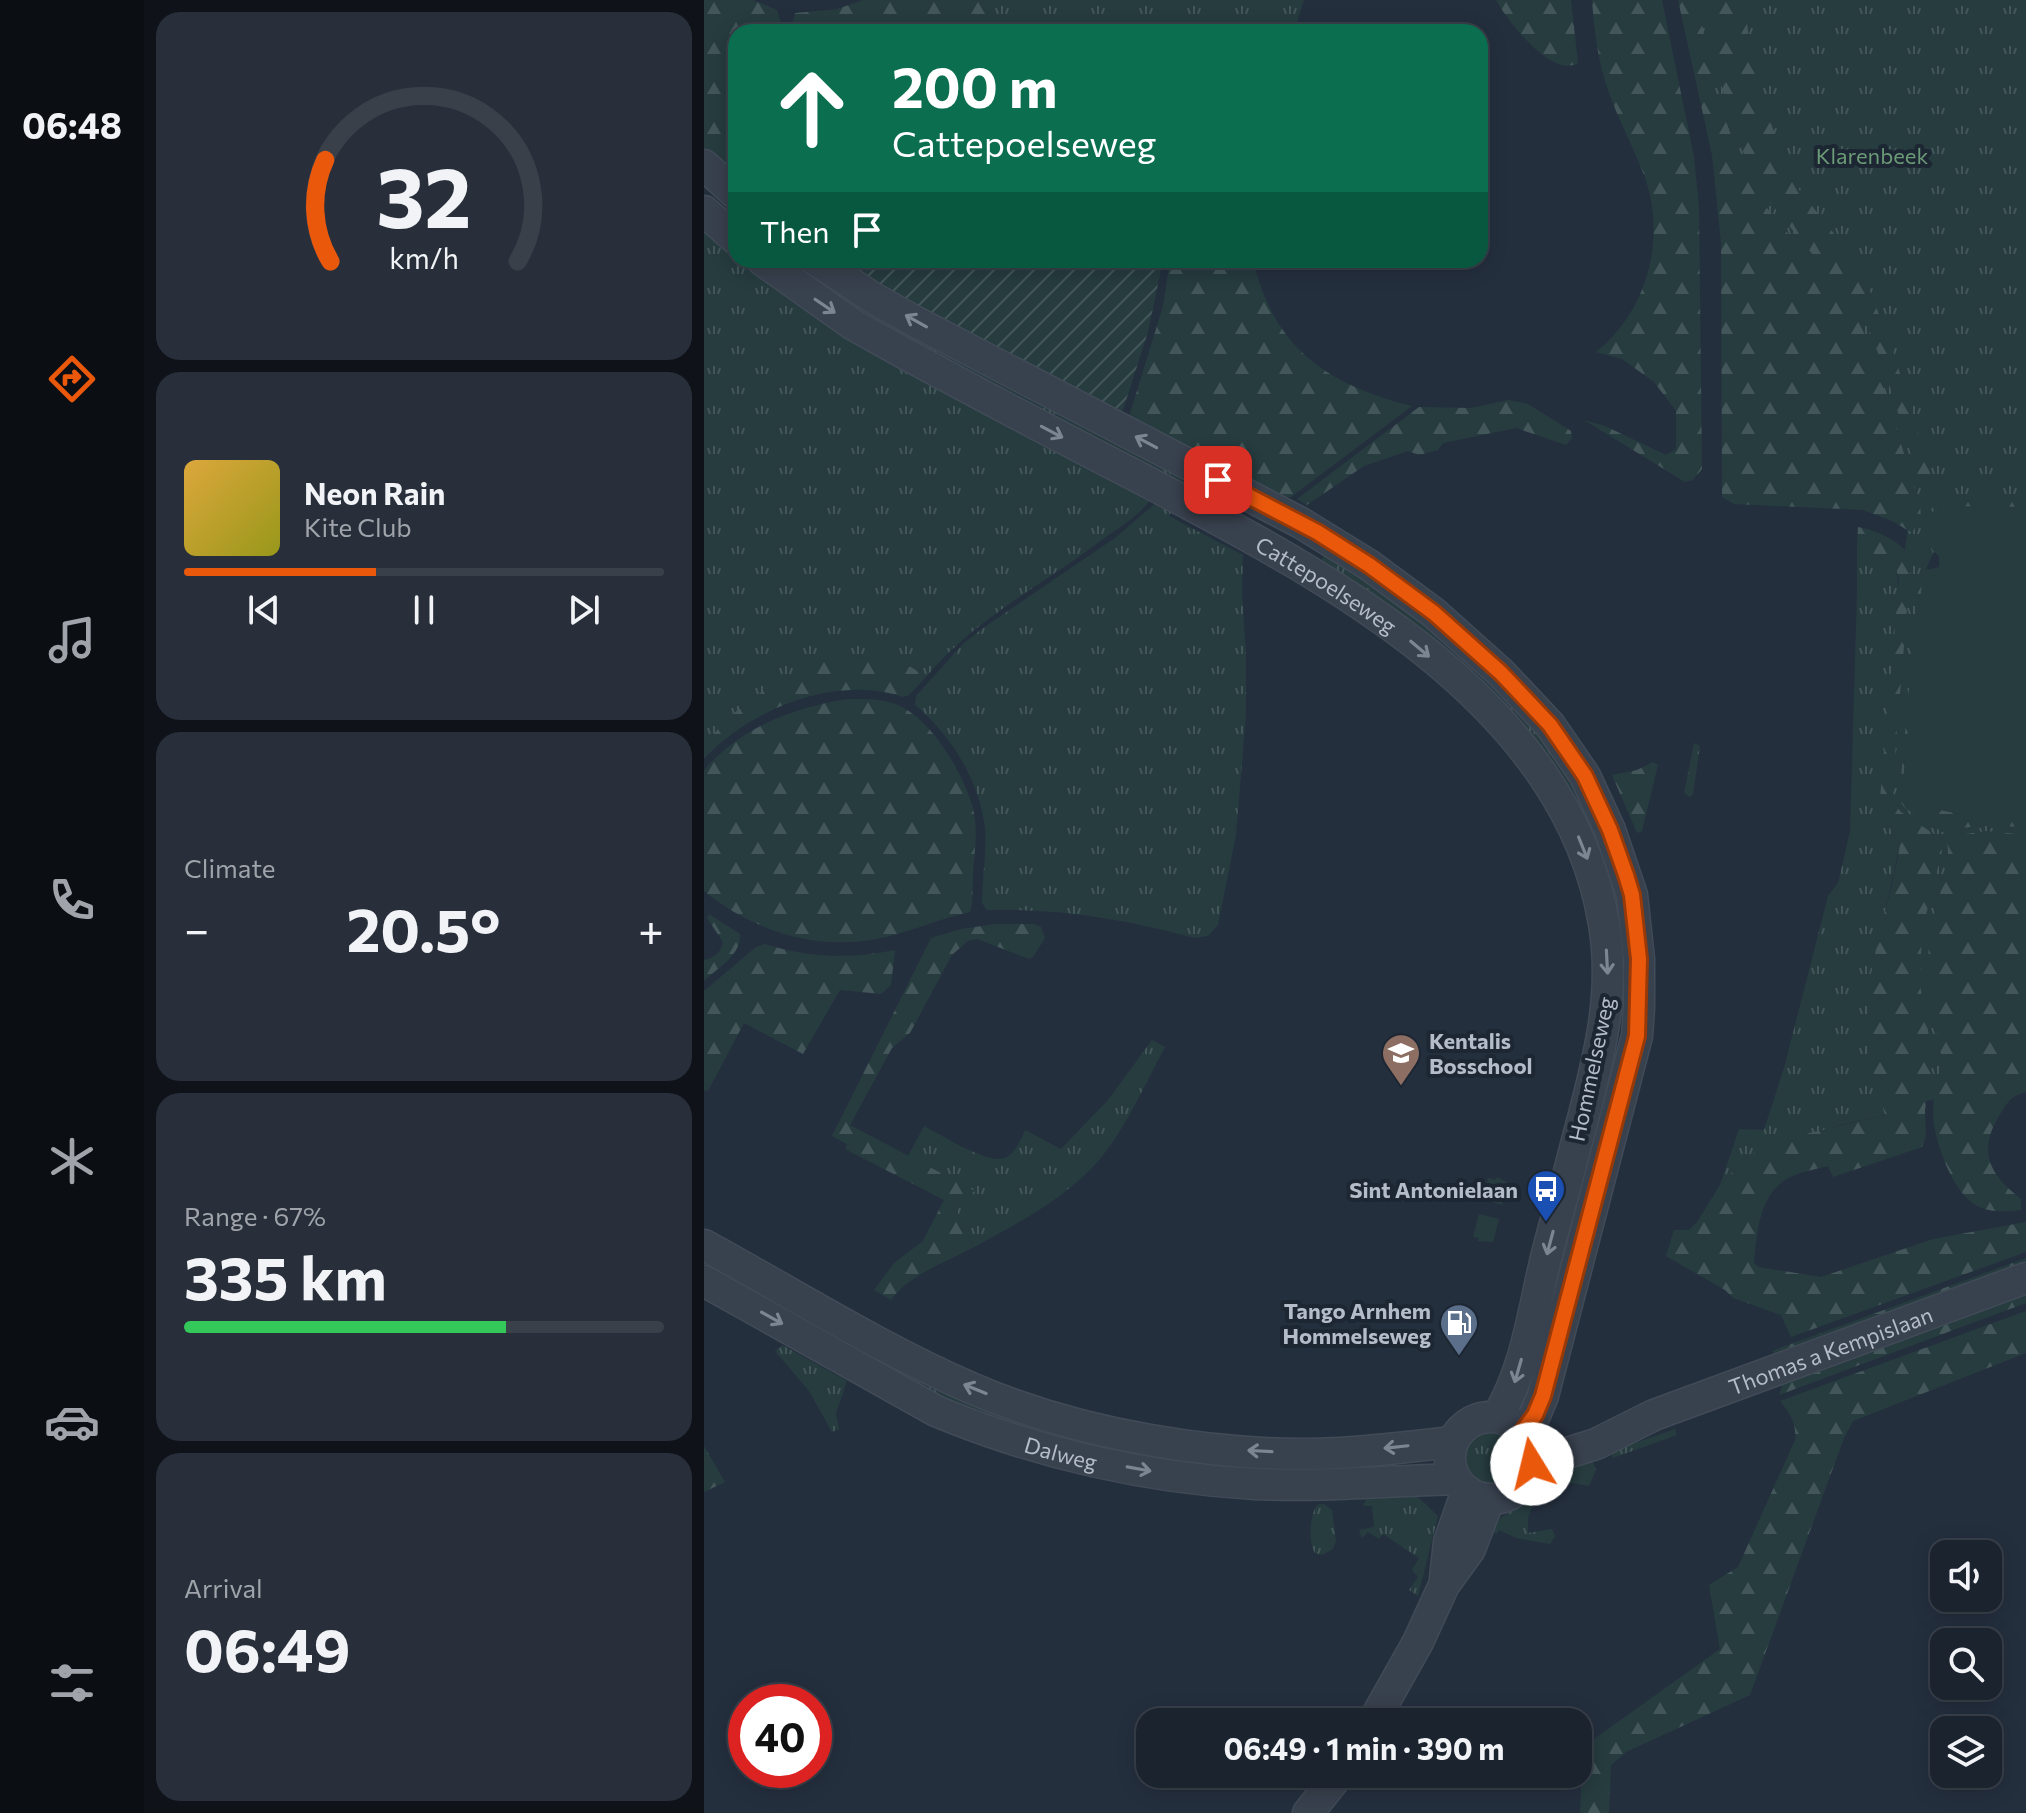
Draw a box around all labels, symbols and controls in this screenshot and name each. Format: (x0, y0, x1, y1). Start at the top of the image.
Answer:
text: 200 m (892, 51, 1058, 120)
icon: ahead (760, 56, 864, 160)
text: 06:48 (22, 102, 122, 146)
text: Cattepoelseweg (892, 120, 1156, 164)
park label: Klarenbeek (1816, 142, 1928, 169)
text: 32 (376, 143, 472, 245)
icon: arrive (845, 208, 889, 252)
text: Then (760, 212, 829, 249)
text: km/h (389, 240, 459, 275)
one-way arrow (814, 298, 836, 314)
one-way arrow (904, 313, 928, 329)
icon: directions (44, 351, 100, 407)
one-way arrow (1040, 425, 1064, 441)
one-way arrow (1135, 433, 1159, 449)
pin (1184, 446, 1252, 514)
icon: arrive (1196, 458, 1240, 502)
text: Neon Rain (304, 474, 445, 511)
text: Kite Club (304, 511, 412, 542)
street label: Cattepoelseweg (1251, 530, 1402, 639)
icon: previous (242, 588, 286, 632)
icon: pause (402, 588, 446, 632)
icon: next (562, 588, 606, 632)
icon: music (44, 612, 100, 668)
one-way arrow (1410, 640, 1430, 658)
one-way arrow (1577, 835, 1592, 860)
text: Climate (184, 852, 276, 883)
icon: phone (44, 872, 100, 928)
text: 20.5° (347, 891, 501, 964)
text: − (184, 901, 209, 955)
text: + (638, 901, 664, 955)
one-way arrow (1600, 948, 1615, 975)
street label: Hommelseweg (1562, 994, 1620, 1144)
place label: Kentalis Bosschool (1429, 1027, 1533, 1079)
school or university icon: Kentalis Bosschool (1380, 1032, 1422, 1087)
icon: climate (44, 1133, 100, 1189)
bus stop icon: Sint Antonielaan (1525, 1168, 1567, 1223)
place label: Sint Antonielaan (1349, 1176, 1518, 1203)
text: Range · 67% (184, 1200, 326, 1231)
one-way arrow (1542, 1229, 1557, 1255)
text: 335 km (184, 1239, 387, 1312)
place label: Tango Arnhem Hommelseweg (1282, 1297, 1431, 1349)
street label: Thomas a Kempislaan (1725, 1300, 1936, 1400)
fuel station icon: Tango Arnhem Hommelseweg (1438, 1302, 1480, 1357)
one-way arrow (760, 1311, 784, 1327)
one-way arrow (1509, 1357, 1524, 1383)
one-way arrow (963, 1381, 988, 1395)
icon: car (44, 1394, 100, 1450)
position arrow (1490, 1422, 1574, 1506)
street label: Dalweg (1022, 1430, 1100, 1475)
one-way arrow (1383, 1440, 1410, 1455)
one-way arrow (1247, 1443, 1274, 1458)
one-way arrow (1126, 1463, 1152, 1478)
map controls (1930, 1540, 2002, 1788)
button: sound (1930, 1540, 2002, 1612)
text: Arrival (184, 1572, 263, 1603)
text: 06:49 (184, 1611, 351, 1684)
button: search (1930, 1628, 2002, 1700)
icon: filters (44, 1655, 100, 1711)
speed limit sign: 40 (728, 1684, 832, 1788)
button: layers (1930, 1716, 2002, 1788)
text: 06:49 · 1 min · 390 m (1223, 1729, 1505, 1766)

